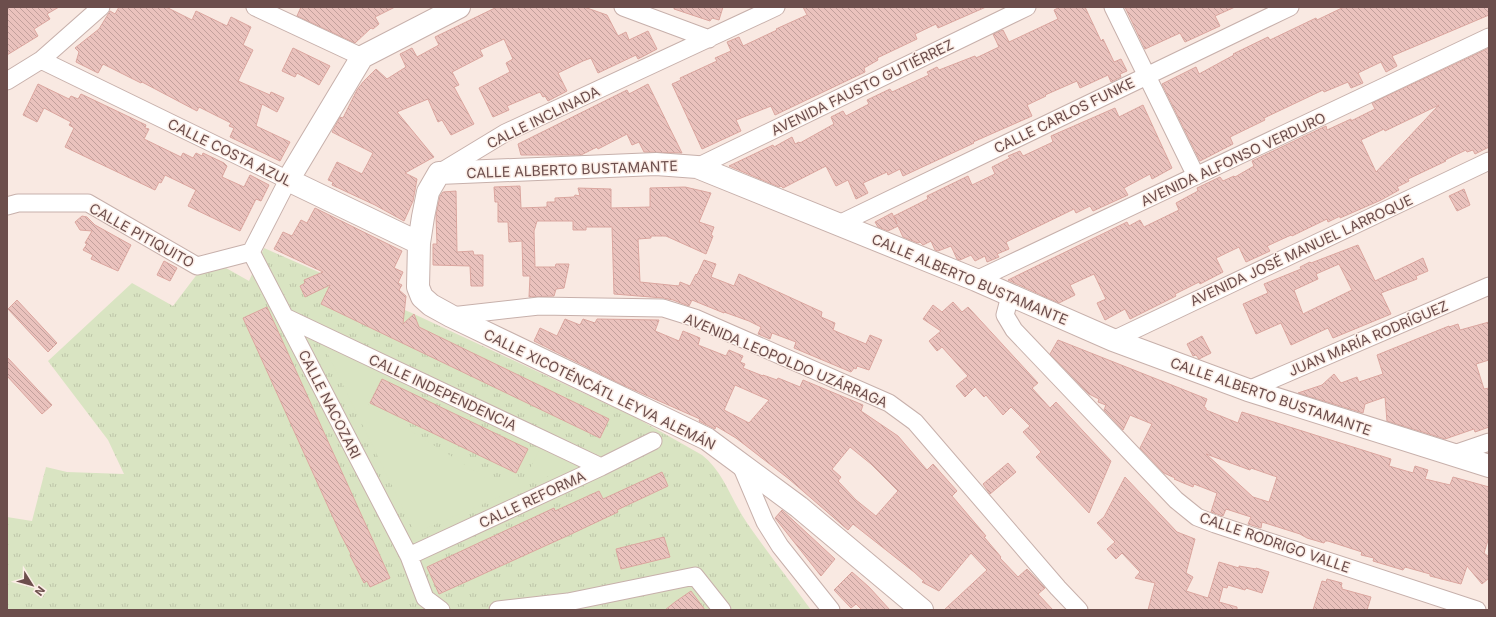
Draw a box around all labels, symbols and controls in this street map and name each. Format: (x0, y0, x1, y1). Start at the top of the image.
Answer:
street label: AVENIDA FAUSTO GUTIÉRREZ (768, 35, 956, 139)
street label: CALLE CARLOS FUNKE (991, 73, 1137, 157)
street label: CALLE INCLINADA (484, 82, 603, 152)
street label: AVENIDA ALFONSO VERDURO (1138, 109, 1328, 209)
street label: CALLE COSTA AZUL (165, 115, 295, 189)
street label: CALLE ALBERTO BUSTAMANTE (466, 157, 678, 181)
street label: AVENIDA JOSÉ MANUEL LARROQUE (1187, 191, 1415, 309)
street label: CALLE PITIQUITO (86, 199, 198, 271)
street label: CALLE ALBERTO BUSTAMANTE (869, 230, 1071, 328)
street label: JUAN MARÍA RODRÍGUEZ (1286, 297, 1450, 379)
street label: AVENIDA LEOPOLDO UZÁRRAGA (682, 309, 891, 411)
street label: CALLE XICOTÉNCÁTL LEYVA ALEMÁN (481, 325, 719, 453)
street label: CALLE NACOZARI (295, 347, 365, 461)
street label: CALLE INDEPENDENCIA (366, 350, 520, 434)
street label: CALLE ALBERTO BUSTAMANTE (1168, 354, 1374, 438)
street label: CALLE REFORMA (476, 467, 588, 531)
street label: CALLE RODRIGO VALLE (1197, 508, 1353, 576)
north arrow (12, 565, 52, 605)
text: N (32, 583, 48, 599)

